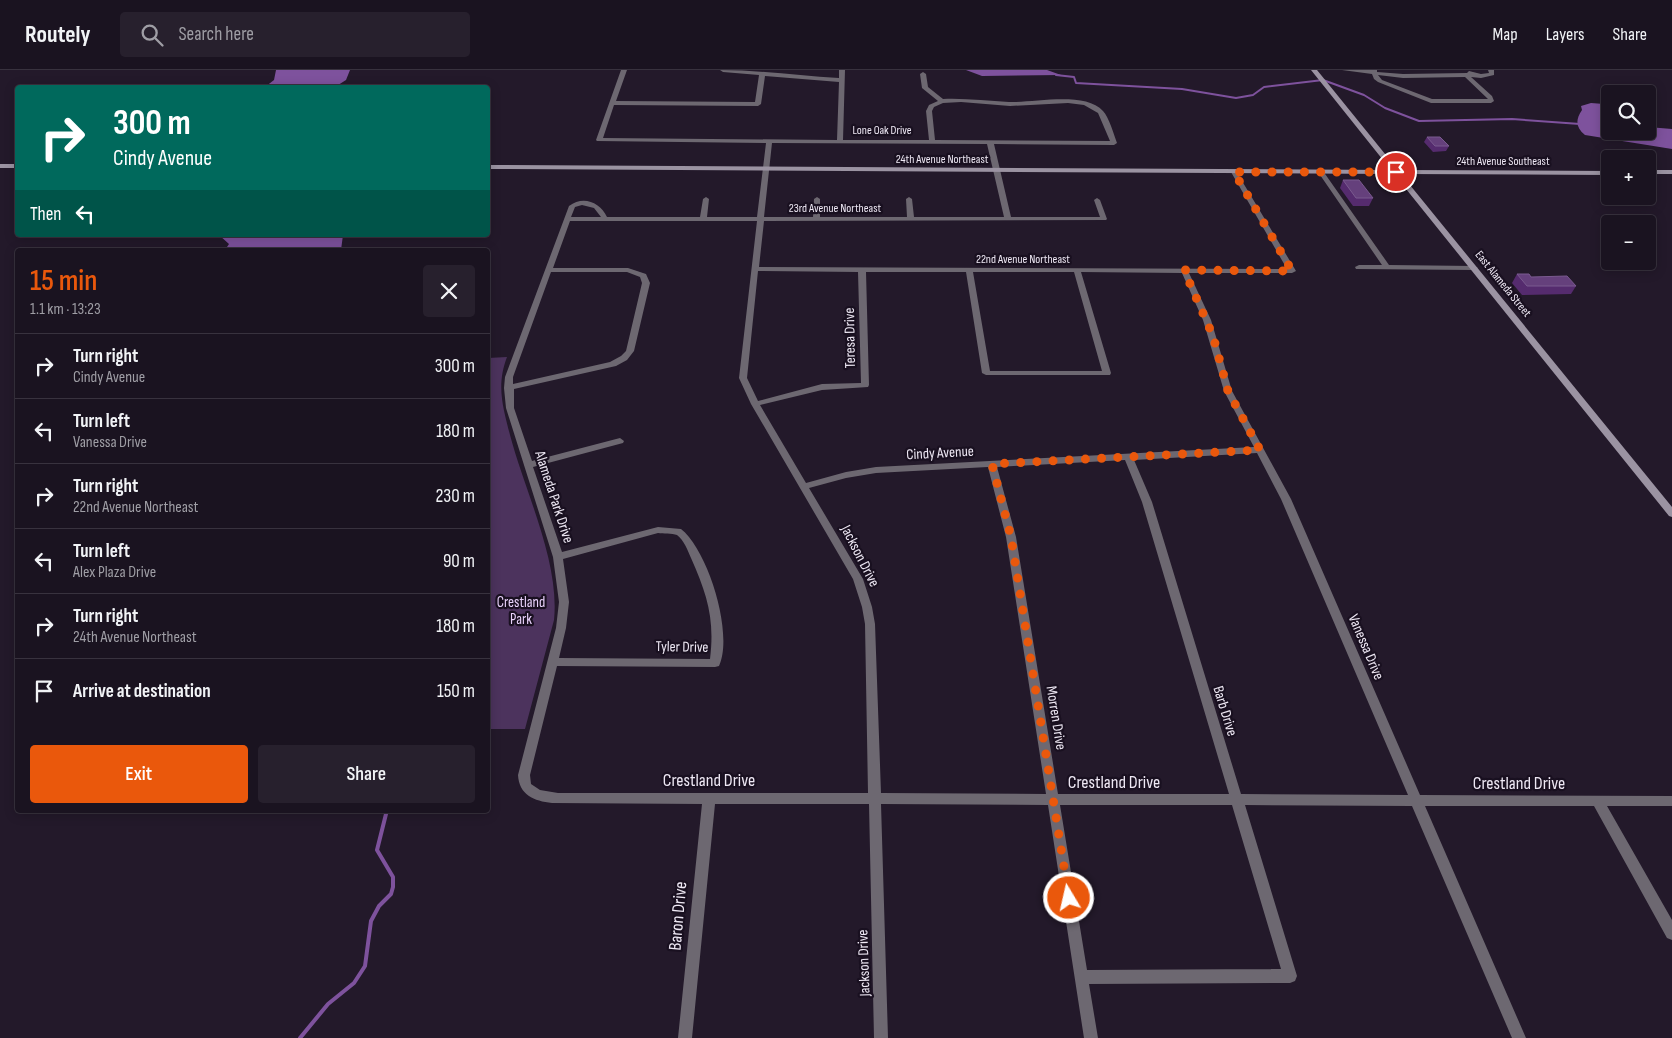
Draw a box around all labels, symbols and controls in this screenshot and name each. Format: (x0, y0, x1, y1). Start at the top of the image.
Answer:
search box (120, 12, 470, 57)
text: Routely (25, 20, 90, 49)
icon: search (138, 21, 166, 49)
text: Search here (178, 23, 254, 46)
text: Map (1493, 24, 1518, 45)
text: Layers (1546, 24, 1585, 45)
text: Share (1613, 24, 1647, 45)
map controls (1601, 85, 1656, 270)
button: search (1601, 85, 1656, 140)
text: 300 m (113, 102, 191, 145)
icon: right (30, 105, 95, 170)
street label: Lone Oak Drive (852, 123, 912, 138)
text: Cindy Avenue (113, 145, 212, 172)
button: + (1601, 150, 1656, 205)
pin (1375, 151, 1417, 193)
street label: 24th Avenue Northeast (896, 152, 989, 167)
street label: 24th Avenue Southeast (1456, 154, 1550, 169)
icon: arrive (1382, 158, 1410, 186)
icon: left (71, 200, 99, 228)
street label: 23rd Avenue Northeast (789, 201, 881, 216)
text: Then (30, 203, 61, 226)
button: − (1601, 215, 1656, 270)
street label: East Alameda Street (1472, 248, 1534, 320)
street label: 22nd Avenue Northeast (976, 252, 1070, 267)
text: 15 min (30, 263, 97, 299)
button: close (423, 265, 475, 317)
text: 1.1 km · 13:23 (30, 300, 101, 319)
street label: Teresa Drive (840, 307, 860, 369)
text: Turn right (73, 345, 138, 368)
icon: right (30, 352, 58, 380)
text: 300 m (435, 355, 475, 378)
text: Cindy Avenue (73, 368, 145, 387)
text: Turn left (73, 410, 130, 433)
icon: left (30, 417, 58, 445)
text: 180 m (436, 420, 475, 443)
text: Vanessa Drive (73, 433, 147, 452)
street label: Cindy Avenue (906, 442, 974, 464)
street label: Alameda Park Drive (530, 448, 578, 545)
text: Turn right (73, 475, 138, 498)
icon: right (30, 482, 58, 510)
text: 230 m (435, 485, 475, 508)
text: 22nd Avenue Northeast (73, 498, 198, 517)
street label: Jackson Drive (836, 521, 884, 590)
text: Turn left (73, 540, 130, 563)
icon: left (30, 547, 58, 575)
text: 90 m (443, 550, 475, 573)
text: Alex Plaza Drive (73, 563, 156, 582)
park label: Crestland Park (497, 593, 545, 629)
text: Turn right (73, 605, 138, 628)
street label: Vanessa Drive (1344, 611, 1388, 683)
icon: right (30, 612, 58, 640)
text: 180 m (436, 615, 475, 638)
text: 24th Avenue Northeast (73, 628, 197, 647)
street label: Tyler Drive (655, 637, 709, 657)
icon: arrive (30, 677, 58, 705)
text: Arrive at destination (73, 680, 211, 703)
text: 150 m (437, 680, 475, 703)
street label: Barb Drive (1208, 684, 1242, 738)
street label: Morren Drive (1042, 685, 1070, 751)
button: Exit (30, 745, 248, 803)
button: Share (258, 745, 475, 803)
street label: Crestland Drive (663, 770, 755, 791)
street label: Crestland Drive (1068, 772, 1160, 793)
street label: Crestland Drive (1473, 773, 1565, 794)
position arrow (1042, 871, 1094, 923)
street label: Baron Drive (665, 881, 691, 951)
street label: Jackson Drive (853, 929, 875, 998)

